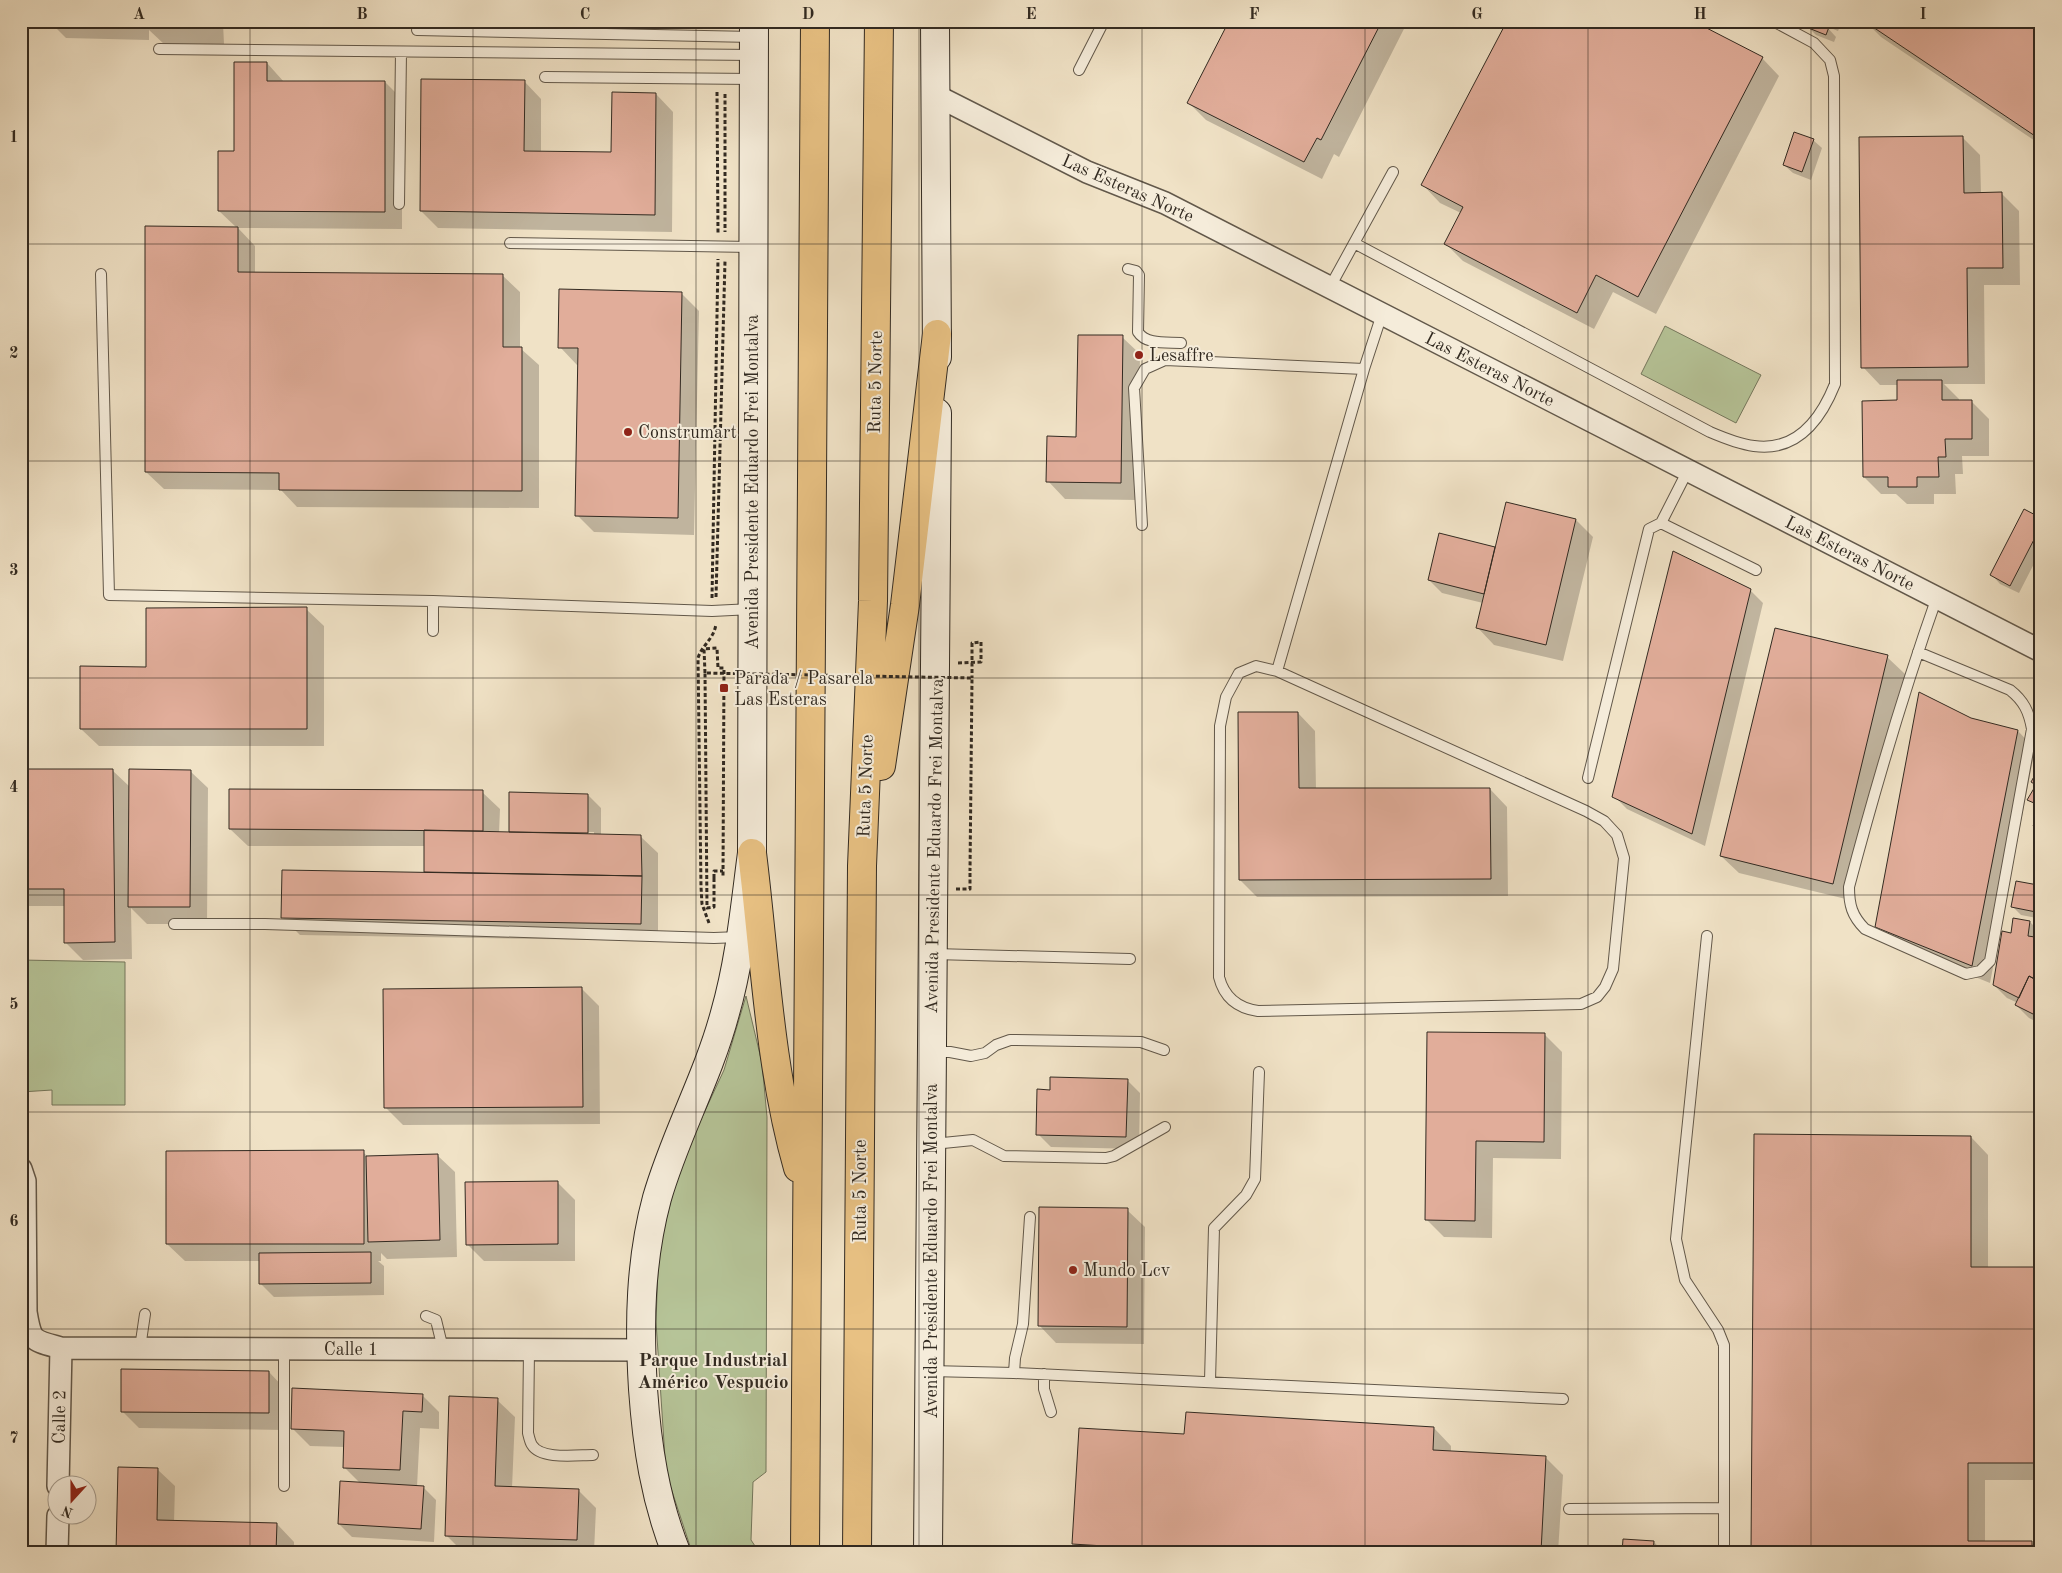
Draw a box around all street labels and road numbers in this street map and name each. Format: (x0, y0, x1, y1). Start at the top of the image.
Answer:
street label: Las Esteras Norte (1059, 152, 1196, 226)
street label: Avenida Presidente Eduardo Frei Montalva (744, 314, 762, 650)
street label: Ruta 5 Norte (866, 330, 886, 434)
street label: Las Esteras Norte (1422, 330, 1557, 410)
street label: Las Esteras Norte (1782, 514, 1917, 594)
street label: Avenida Presidente Eduardo Frei Montalva (923, 678, 947, 1014)
street label: Ruta 5 Norte (855, 734, 877, 838)
street label: Avenida Presidente Eduardo Frei Montalva (923, 1083, 941, 1419)
street label: Ruta 5 Norte (852, 1140, 870, 1242)
street label: Calle 1 (324, 1341, 378, 1359)
street label: Calle 2 (51, 1390, 69, 1444)

